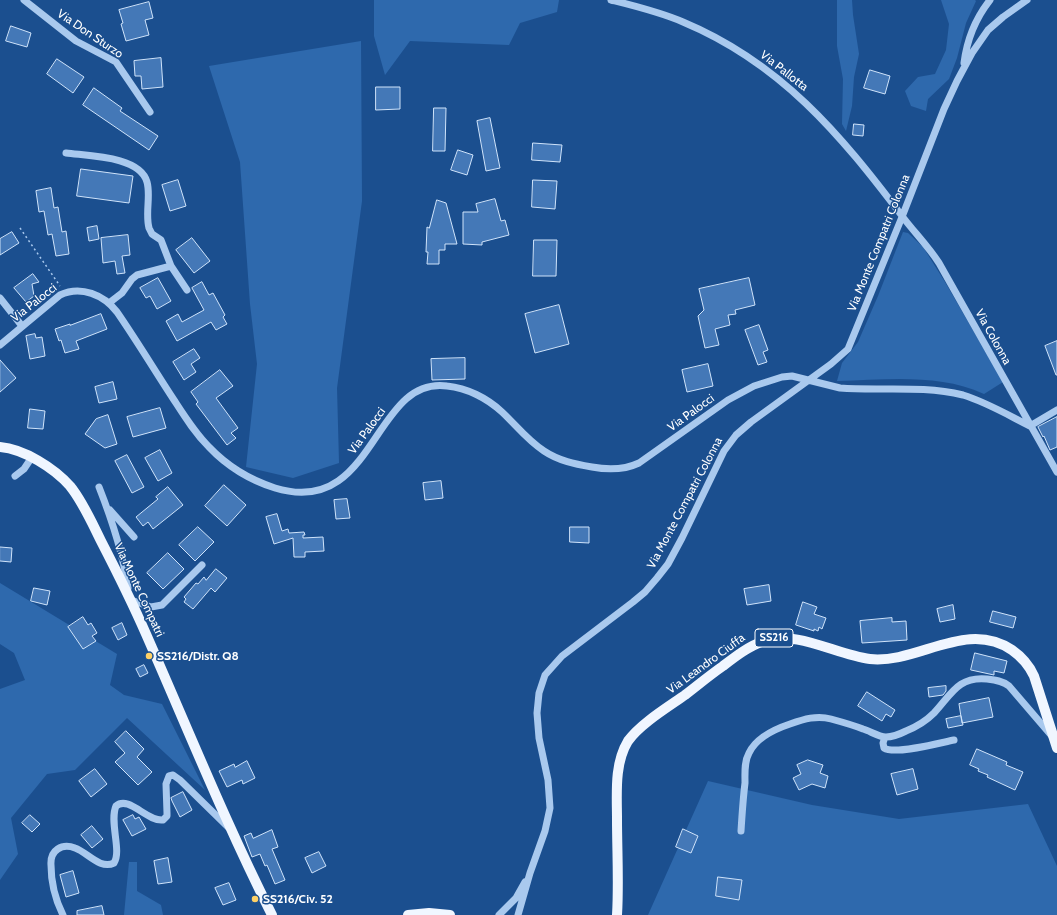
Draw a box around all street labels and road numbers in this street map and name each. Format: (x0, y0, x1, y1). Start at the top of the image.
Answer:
street label: Via Don Sturzo (54, 7, 126, 61)
street label: Via Pallotta (757, 48, 811, 94)
street label: Via Monte Compatri Colonna (845, 172, 913, 314)
street label: Via Palocci (8, 281, 60, 325)
street label: Via Colonna (972, 307, 1014, 367)
street label: Via Palocci (665, 391, 717, 435)
street label: Via Palocci (345, 405, 389, 457)
street label: Via Monte Compatri Colonna (644, 435, 726, 571)
street label: Via Monte Compatri (111, 541, 167, 639)
road number: SS216 (755, 629, 793, 647)
street label: Via Leandro Ciuffa (664, 631, 748, 697)

